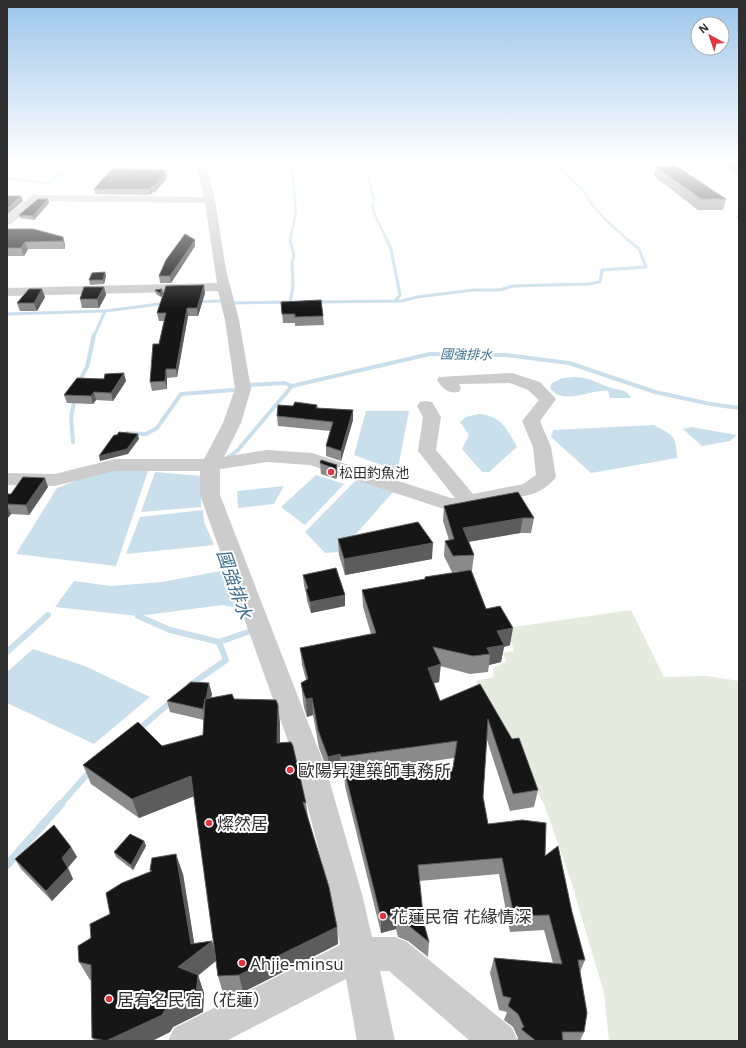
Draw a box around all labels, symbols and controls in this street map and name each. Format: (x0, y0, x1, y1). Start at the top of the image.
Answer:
north arrow (690, 16, 730, 56)
text: N (695, 19, 712, 37)
water label: 國強排水 (440, 345, 493, 363)
place label: 松田釣魚池 (339, 463, 409, 482)
marker: 松田釣魚池 (326, 467, 336, 477)
water label: 國強排水 (212, 546, 258, 623)
place label: 歐陽昇建築師事務所 (298, 759, 451, 782)
marker: 歐陽昇建築師事務所 (285, 765, 295, 775)
place label: 燦然居 (217, 812, 268, 835)
marker: 燦然居 (204, 818, 214, 828)
place label: 花蓮民宿 花緣情深 (391, 905, 531, 928)
marker: 花蓮民宿 花緣情深 (378, 911, 388, 921)
place label: Ahjie-minsu (250, 952, 344, 975)
marker: Ahjie-minsu (237, 958, 247, 968)
place label: 居宥名民宿（花蓮） (117, 988, 270, 1011)
marker: 居宥名民宿（花蓮） (104, 994, 114, 1004)

